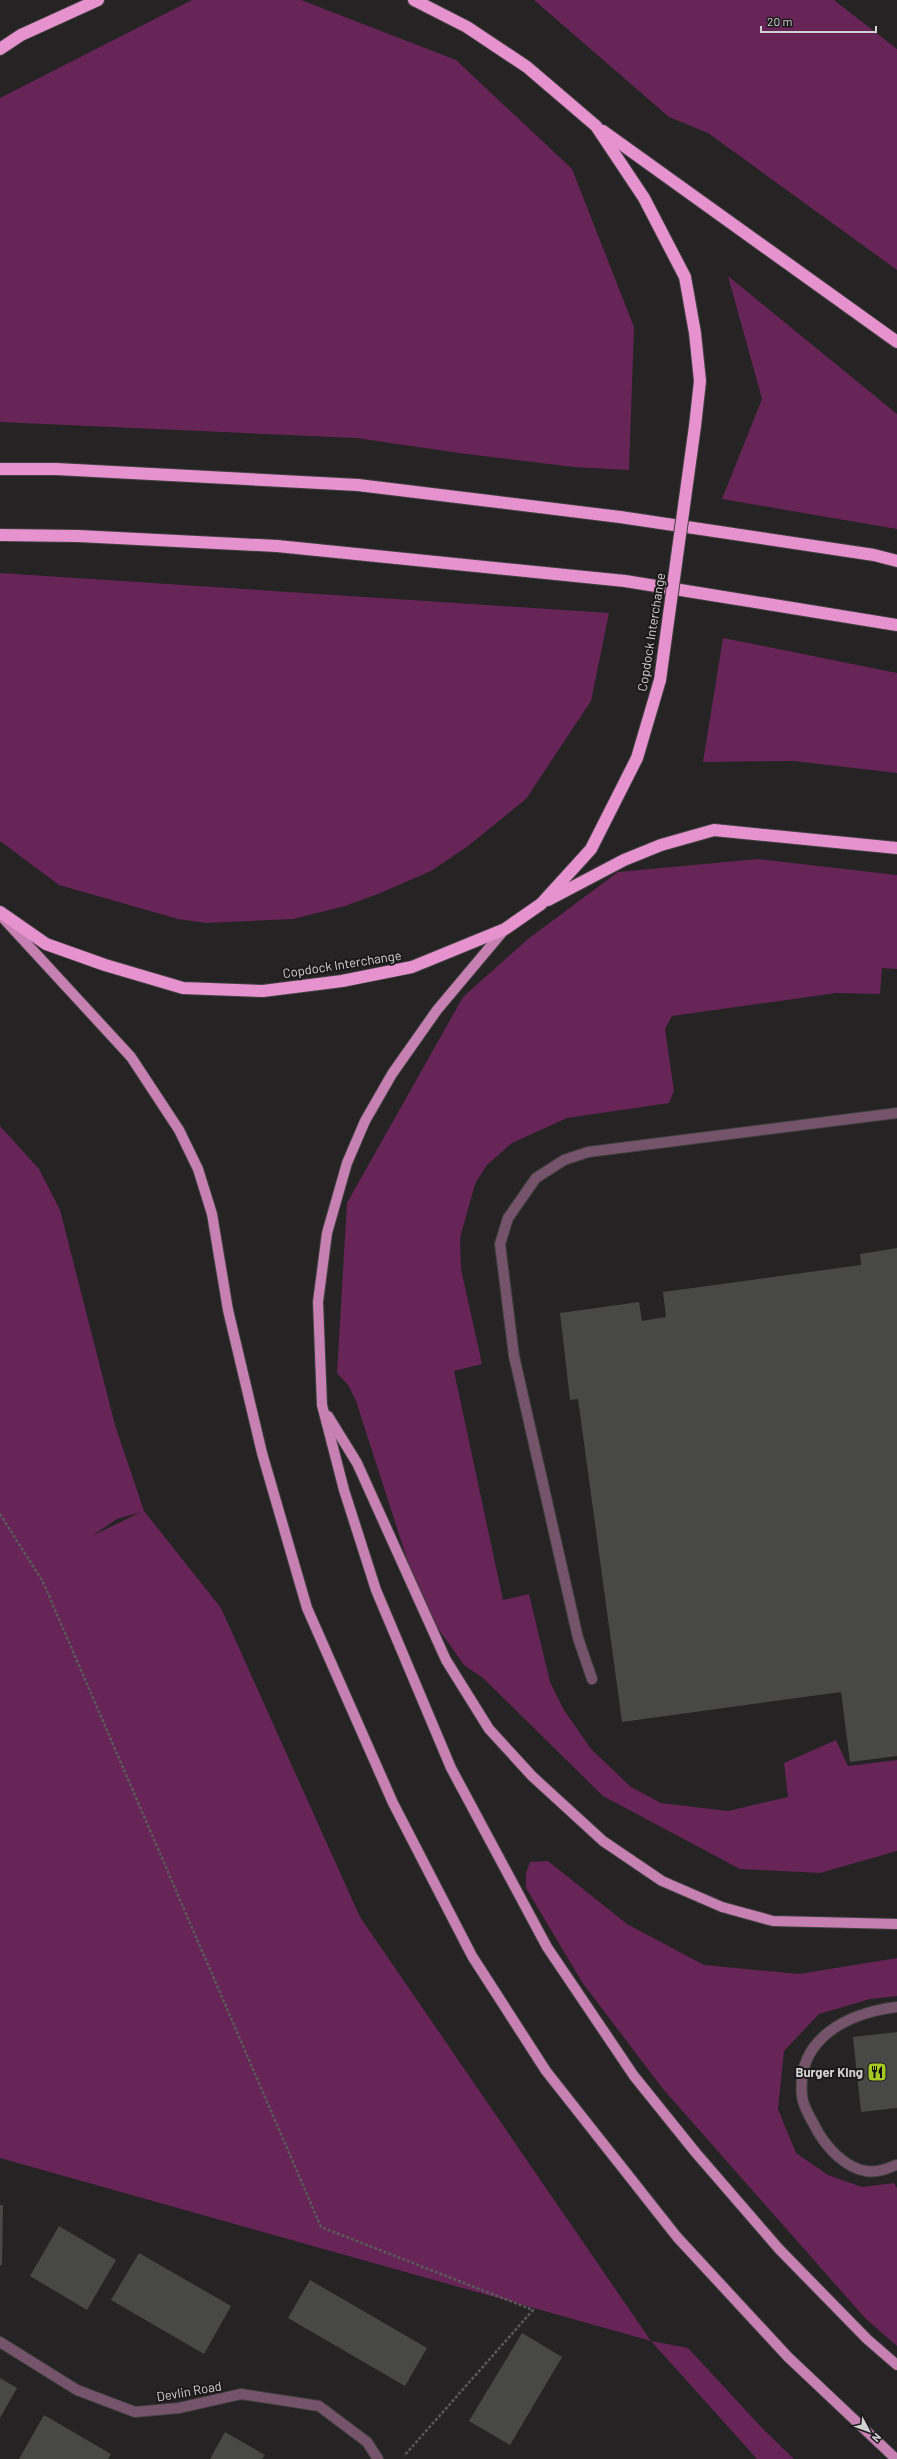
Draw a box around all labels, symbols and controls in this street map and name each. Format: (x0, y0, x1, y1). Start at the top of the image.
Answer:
scale bar (761, 8, 876, 34)
text: 20 m (767, 14, 793, 28)
street label: Copdock Interchange (634, 571, 668, 692)
street label: Copdock Interchange (282, 947, 403, 981)
restaurant icon: Burger King (866, 2061, 888, 2083)
place label: Burger King (796, 2064, 863, 2080)
street label: Devlin Road (155, 2377, 223, 2405)
north arrow (849, 2411, 889, 2451)
text: N (870, 2431, 884, 2445)

